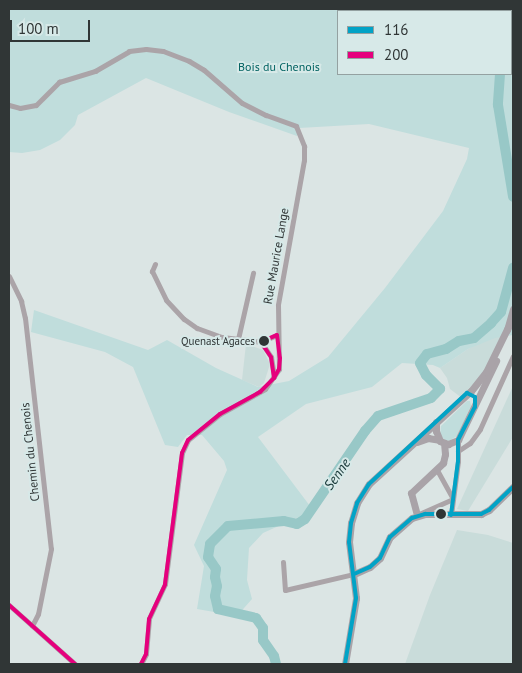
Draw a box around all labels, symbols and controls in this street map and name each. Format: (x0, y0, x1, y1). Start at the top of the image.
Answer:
scale bar (12, 10, 92, 42)
legend (337, 10, 512, 75)
text: 100 m (18, 19, 59, 38)
text: 116 (384, 20, 409, 39)
text: 200 (384, 45, 409, 64)
park label: Bois du Chenois (238, 60, 320, 74)
street label: Rue Maurice Lange (260, 207, 292, 305)
place label: Quenast Agaces (181, 334, 255, 348)
marker: Quenast Agaces (259, 336, 269, 346)
street label: Chemin du Chenois (18, 402, 42, 502)
water label: Senne (320, 455, 354, 493)
unlabelled marker (436, 509, 446, 519)

